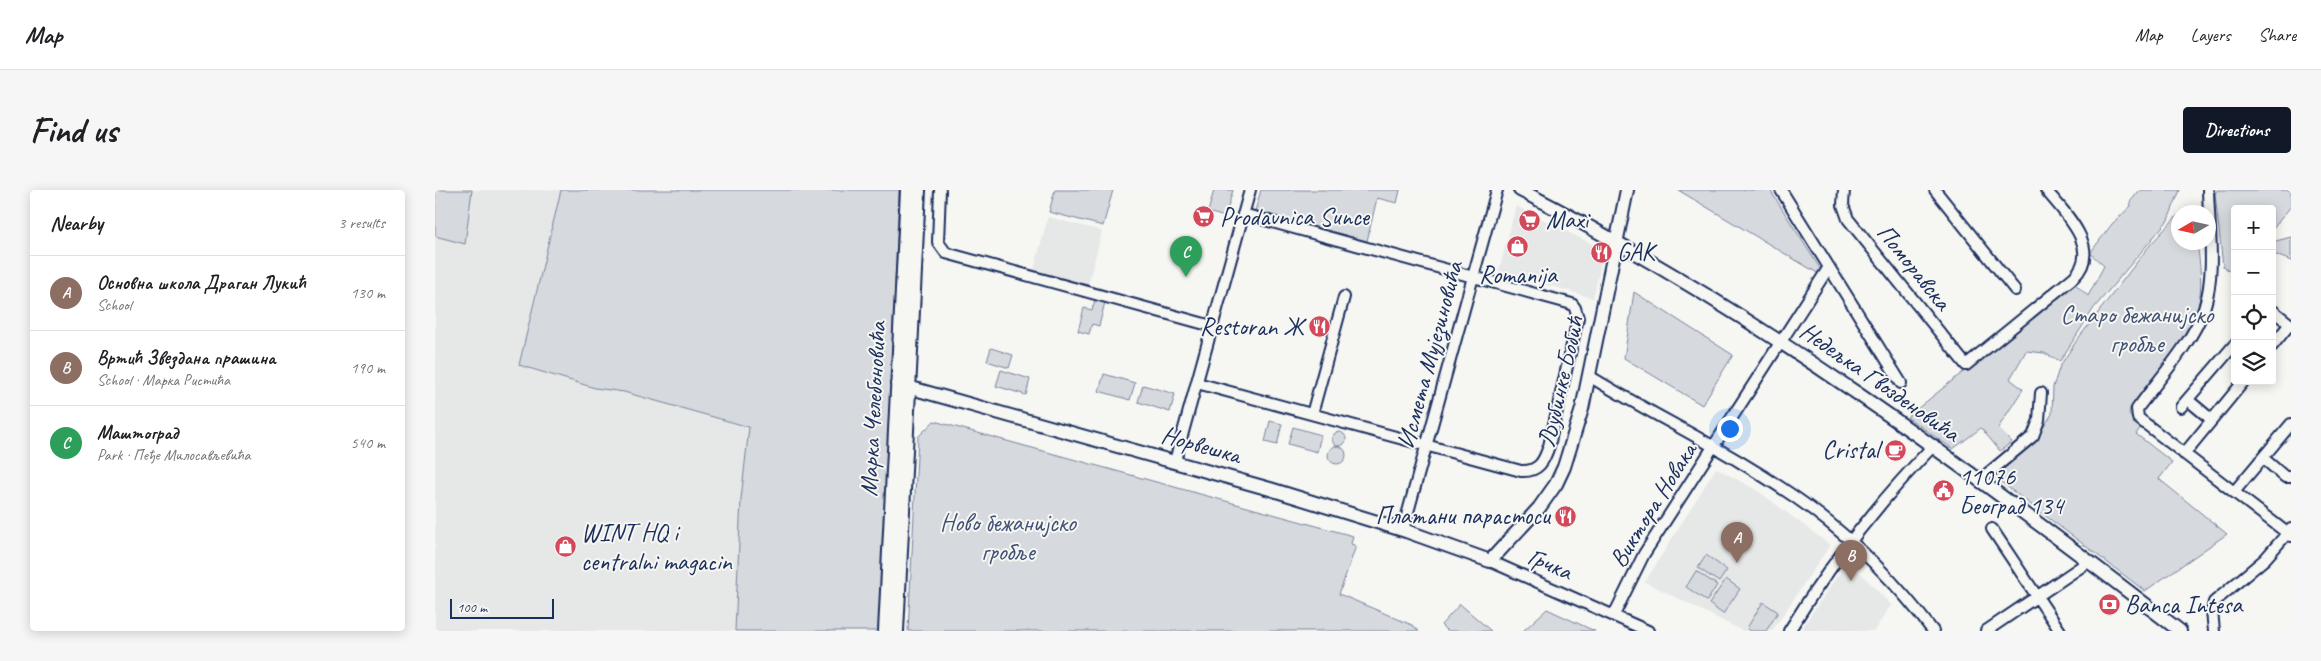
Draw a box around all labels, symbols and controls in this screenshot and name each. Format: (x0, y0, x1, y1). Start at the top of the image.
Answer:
text: Map (25, 20, 62, 50)
text: Map (2135, 24, 2163, 46)
text: Layers (2191, 24, 2230, 46)
text: Share (2258, 24, 2296, 46)
button: Directions (2183, 107, 2291, 153)
text: Find us (30, 108, 117, 153)
place label: Prodavnica Sunce (1220, 201, 1371, 233)
place label: Maxi (1546, 204, 1592, 236)
supermarket icon: Prodavnica Sunce (1192, 205, 1216, 229)
north arrow (2171, 205, 2216, 250)
map controls (2231, 205, 2276, 385)
button: + (2231, 205, 2276, 250)
supermarket icon: Maxi (1518, 208, 1542, 232)
text: Nearby (50, 210, 103, 236)
text: 3 results (338, 213, 385, 233)
street label: Поморавска (1869, 217, 1960, 318)
shop icon: Romanija (1506, 234, 1530, 258)
pin: C (1170, 236, 1202, 277)
place label: GAK (1617, 236, 1658, 268)
restaurant icon: GAK (1589, 240, 1613, 264)
button: − (2231, 250, 2276, 295)
street label: Исмета Мујезиновића (1390, 256, 1472, 452)
place label: Romanija (1479, 259, 1559, 291)
text: Основна школа Драган Лукић (97, 271, 306, 295)
text: A (62, 283, 70, 303)
text: 130 m (351, 283, 385, 303)
text: School (97, 295, 131, 315)
button: locate (2231, 295, 2276, 340)
park label: Старо бежанијско гробље (2061, 299, 2215, 360)
place label: Restoran Ж (1200, 311, 1307, 343)
street label: Љубинке Бобић (1530, 312, 1592, 450)
restaurant icon: Restoran Ж (1308, 315, 1332, 339)
street label: Недељка Гвозденовића (1794, 315, 1968, 450)
street label: Марка Челебоновића (852, 319, 894, 497)
button: layers (2231, 340, 2276, 385)
text: Вртић Звездана прашина (97, 346, 275, 370)
text: B (62, 358, 70, 378)
text: 190 m (351, 358, 385, 378)
text: School · Марка Ристића (97, 370, 230, 390)
your location (1717, 416, 1743, 442)
street label: Норвешка (1158, 418, 1247, 472)
text: Маштоград (97, 421, 178, 445)
text: C (62, 433, 70, 453)
text: 540 m (351, 433, 385, 453)
street label: Виктора Новака (1602, 434, 1705, 573)
place label: Cristal (1822, 434, 1884, 466)
cafe icon: Cristal (1883, 438, 1907, 462)
text: Park · Пеђе Милосављевића (97, 445, 250, 465)
place label: 11076 Београд 134 (1959, 461, 2066, 522)
public building icon: 11076 Београд 134 (1931, 479, 1955, 503)
place label: Платани парастоси (1375, 500, 1552, 532)
restaurant icon: Платани парастоси (1554, 504, 1578, 528)
park label: Ново бежанијско гробље (940, 507, 1077, 568)
place label: WINT HQ i centralni magacin (581, 517, 733, 578)
pin: A (1721, 522, 1753, 563)
shop icon: WINT HQ i centralni magacin (553, 535, 577, 559)
street label: Грчка (1523, 540, 1579, 588)
pin: B (1835, 540, 1867, 581)
place label: Banca Intesa (2125, 589, 2244, 621)
bank icon: Banca Intesa (2097, 593, 2121, 617)
scale bar (450, 596, 554, 619)
text: 100 m (457, 599, 487, 616)

